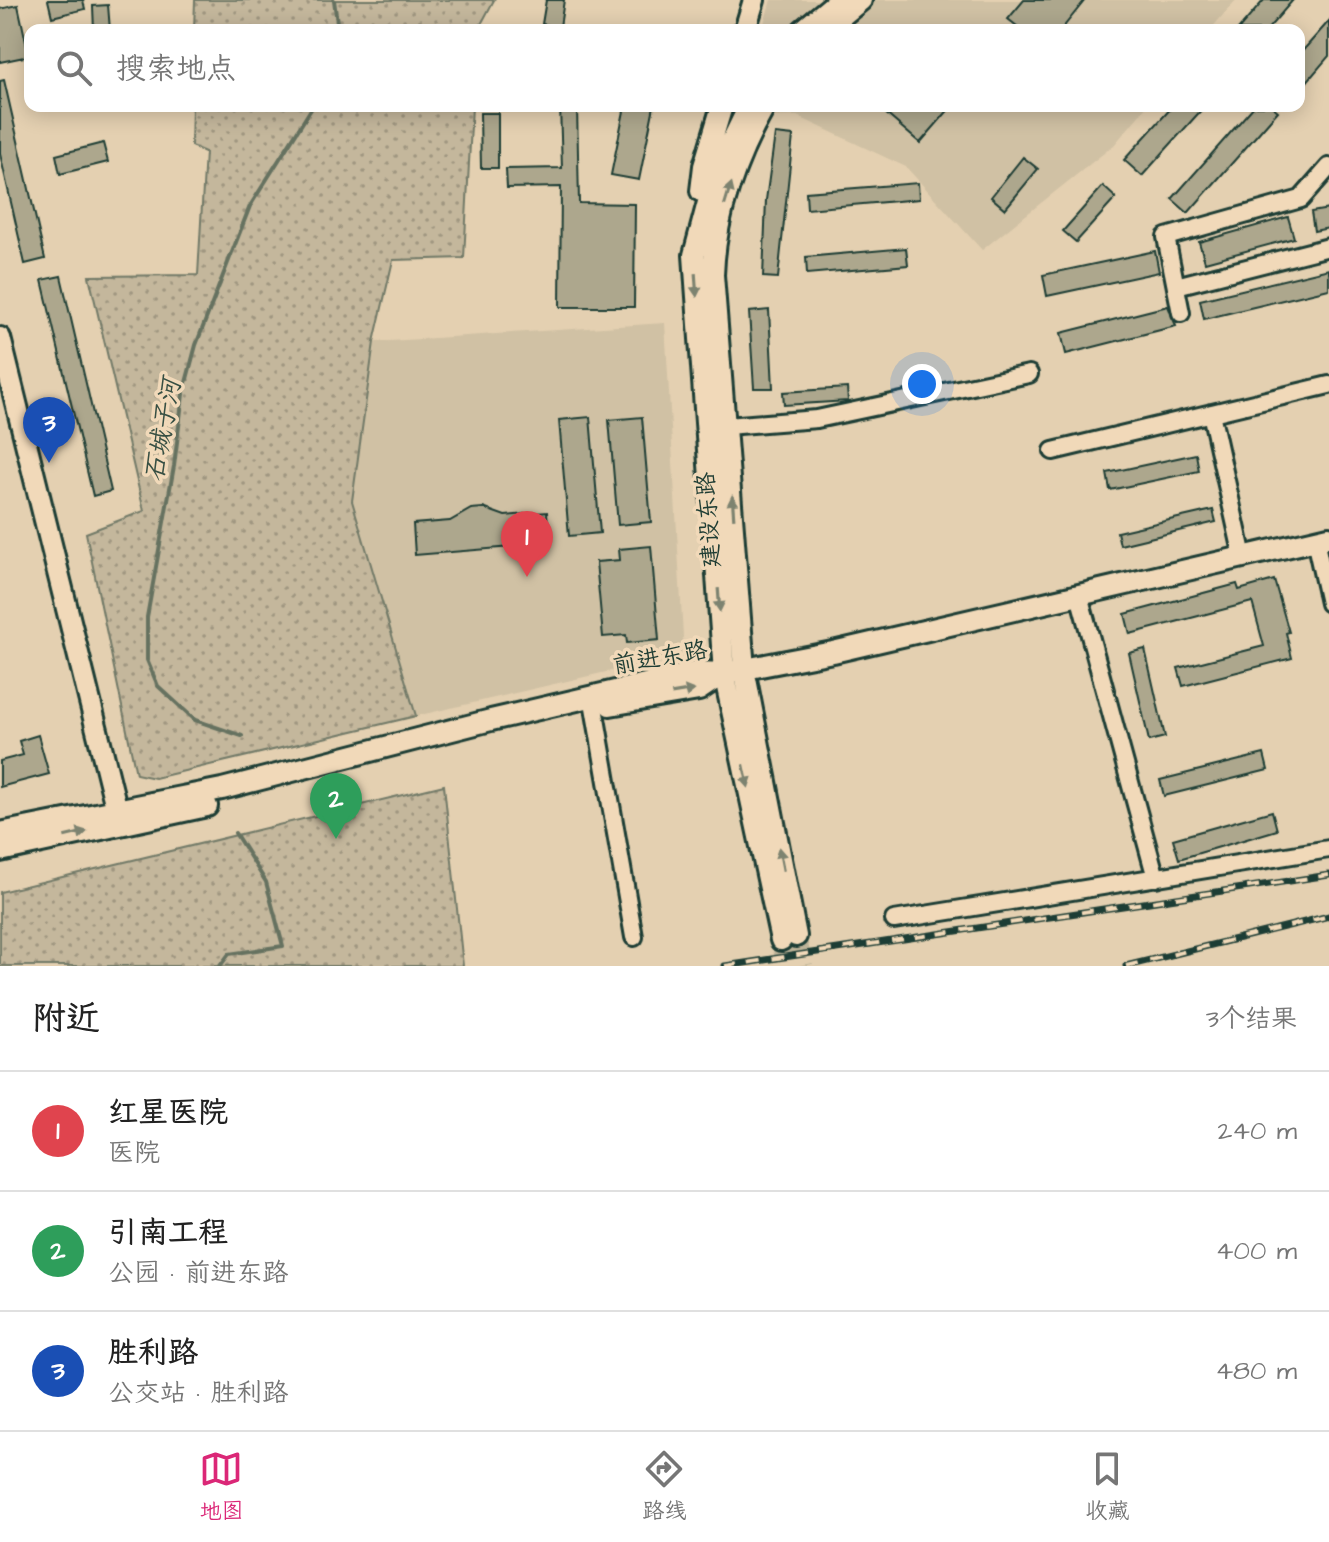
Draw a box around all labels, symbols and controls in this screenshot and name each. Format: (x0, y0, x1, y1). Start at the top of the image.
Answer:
search box (24, 24, 1305, 112)
icon: search (52, 46, 96, 90)
text: 搜索地点 (116, 48, 236, 90)
one-way arrow (722, 181, 735, 205)
one-way arrow (690, 273, 703, 298)
your location (902, 364, 942, 404)
water label: 石城子河 (136, 372, 190, 485)
pin: 3 (23, 397, 75, 463)
street label: 建设东路 (689, 471, 729, 569)
one-way arrow (726, 494, 739, 519)
pin: 1 (501, 511, 553, 577)
one-way arrow (713, 588, 726, 613)
street label: 前进东路 (610, 633, 710, 683)
one-way arrow (671, 686, 696, 698)
one-way arrow (740, 764, 753, 789)
pin: 2 (310, 773, 362, 839)
one-way arrow (64, 827, 89, 840)
one-way arrow (774, 847, 787, 872)
text: 附近 (32, 995, 100, 1043)
text: 3个结果 (1206, 1001, 1297, 1037)
text: 红星医院 (108, 1092, 228, 1134)
text: 1 (56, 1113, 60, 1149)
text: 240 m (1217, 1113, 1297, 1149)
text: 医院 (108, 1135, 160, 1171)
text: 引南工程 (108, 1212, 228, 1254)
text: 2 (51, 1233, 65, 1269)
text: 400 m (1216, 1233, 1297, 1269)
text: 公园 · 前进东路 (108, 1255, 288, 1291)
text: 胜利路 (108, 1332, 198, 1374)
text: 3 (51, 1353, 65, 1389)
text: 480 m (1215, 1353, 1297, 1389)
text: 公交站 · 胜利路 (108, 1375, 288, 1411)
tab: 地图 (199, 1447, 244, 1527)
tab: 路线 (642, 1447, 687, 1527)
tab: 收藏 (1085, 1447, 1130, 1527)

